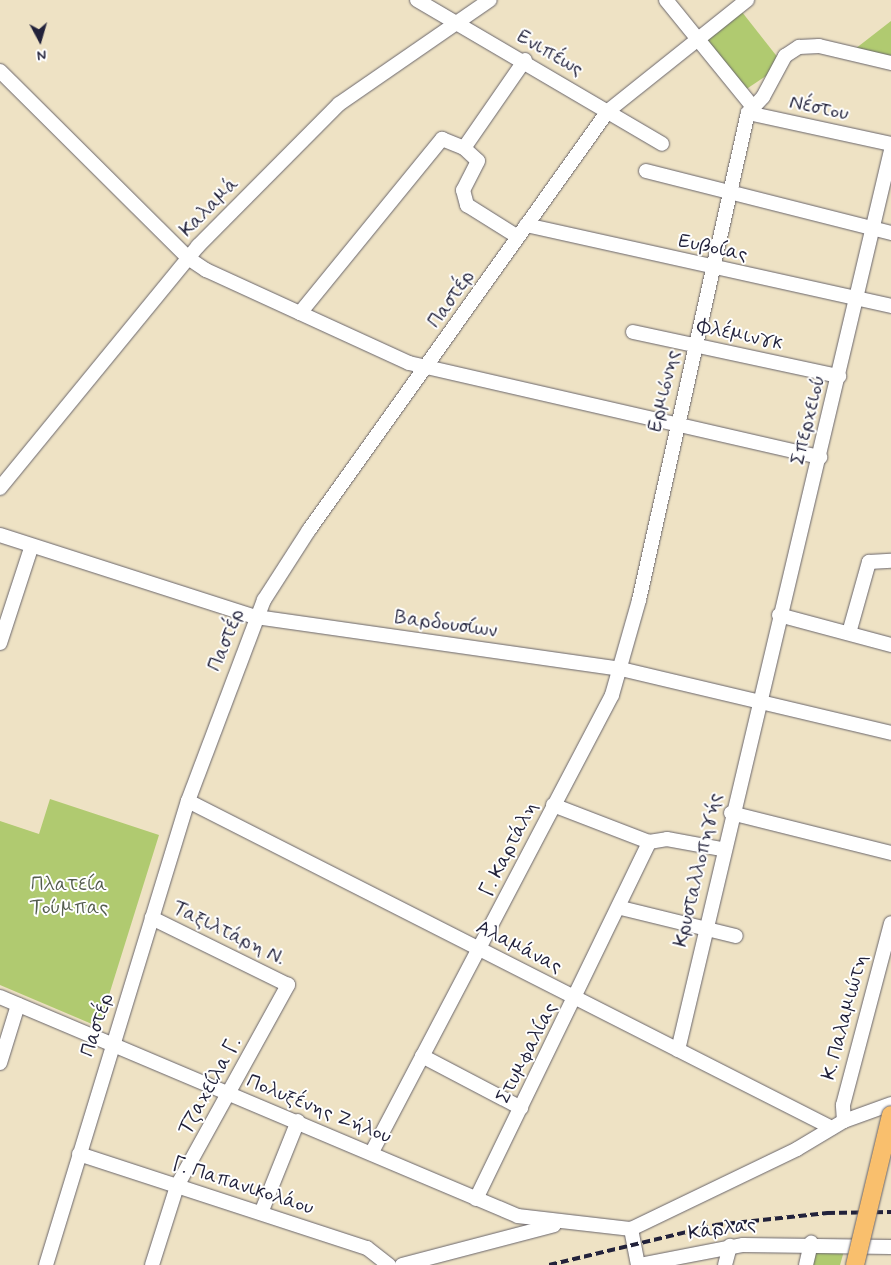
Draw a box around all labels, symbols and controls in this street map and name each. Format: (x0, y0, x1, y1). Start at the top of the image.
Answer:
north arrow (15, 15, 65, 65)
street label: Ενιπέως (513, 24, 587, 82)
text: N (36, 45, 47, 64)
street label: Νέστου (787, 90, 851, 126)
street label: Καλαμά (175, 172, 243, 242)
street label: Ευβοίας (676, 229, 750, 267)
street label: Παστέρ (422, 265, 480, 333)
street label: Φλέμινγκ (695, 314, 785, 356)
street label: Ερμιόνης (643, 348, 685, 434)
street label: Σπερχειού (785, 373, 831, 467)
street label: Παστέρ (203, 605, 249, 675)
street label: Βαρδουσίων (393, 605, 499, 643)
street label: Κρυσταλλοπηγής (669, 791, 727, 949)
street label: Γ. Καρτάλη (475, 797, 543, 901)
park label: Πλατεία Τούμπας (30, 872, 108, 919)
street label: Ταξιλτάρη Ν. (169, 895, 289, 971)
street label: Αλαμάνας (472, 915, 566, 979)
street label: Κ. Παλαμιώτη (817, 952, 873, 1082)
street label: Παστέρ (75, 990, 119, 1060)
street label: Στυμφαλίας (491, 998, 563, 1108)
street label: Τζαχείλα Γ. (173, 1033, 247, 1139)
street label: Πολυξένης Ζήλου (243, 1069, 395, 1149)
street label: Γ. Παπανικολάου (169, 1152, 317, 1220)
street label: Κάρλας (687, 1212, 757, 1246)

